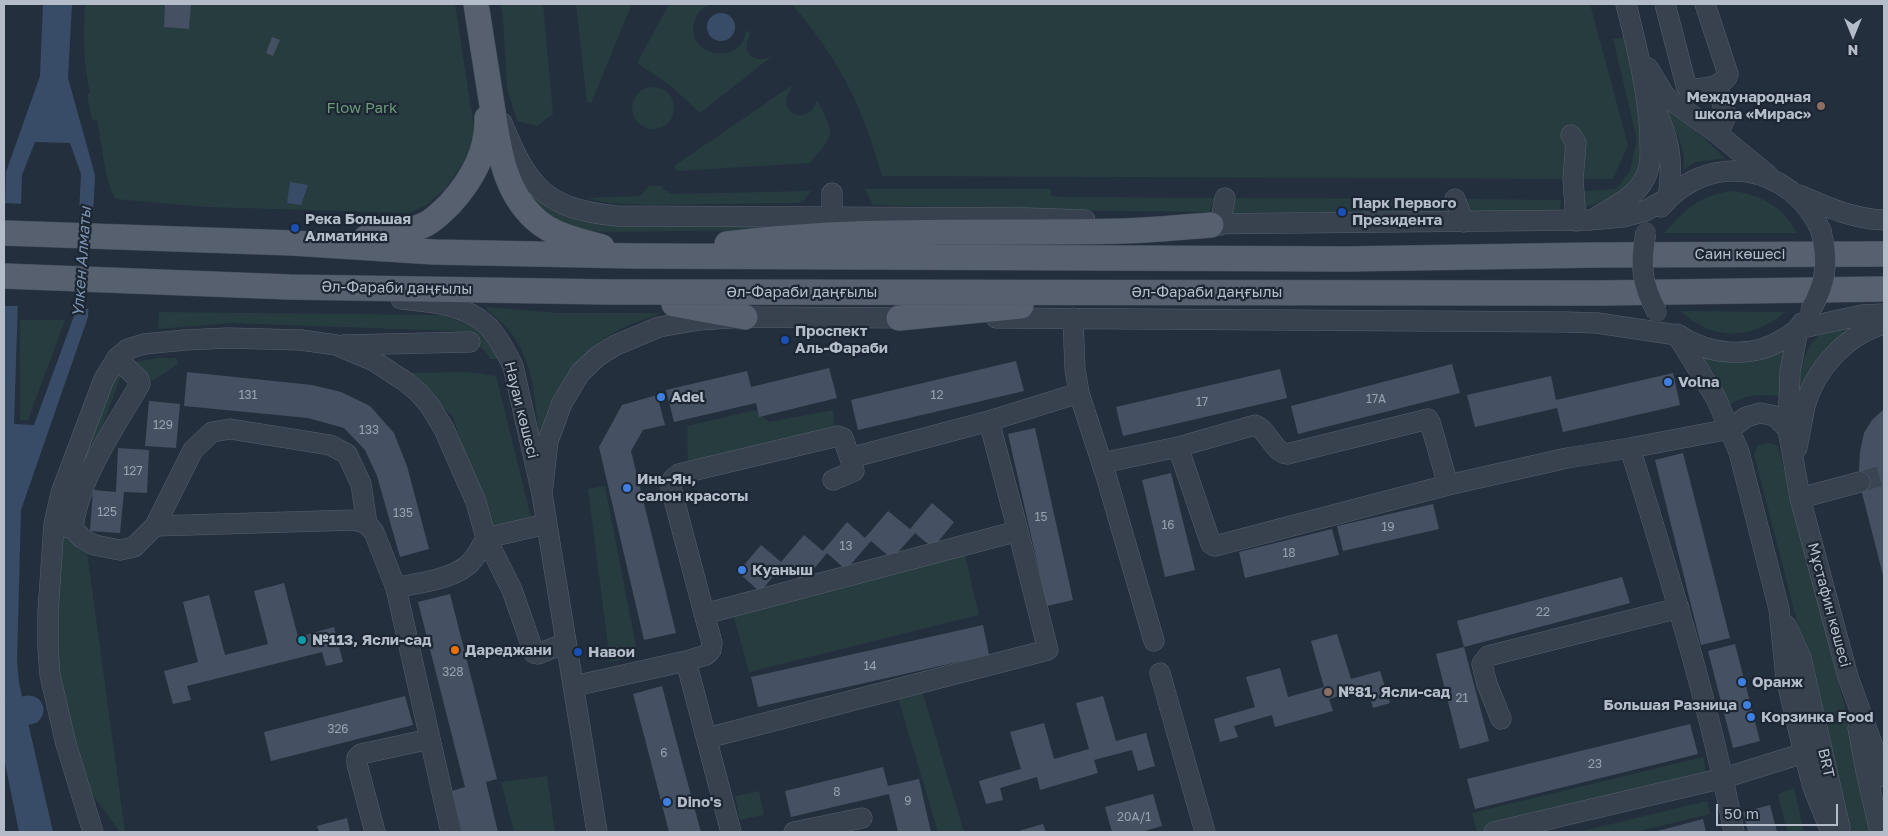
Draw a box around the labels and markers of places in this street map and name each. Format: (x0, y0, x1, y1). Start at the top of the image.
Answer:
place label: Международная школа «Мирас» (1687, 88, 1811, 123)
marker: Международная школа «Мирас» (1815, 100, 1827, 112)
place label: Парк Первого Президента (1352, 194, 1456, 229)
marker: Парк Первого Президента (1336, 206, 1348, 218)
place label: Река Большая Алматинка (305, 210, 411, 245)
marker: Река Большая Алматинка (289, 222, 301, 234)
place label: Проспект Аль-Фараби (795, 322, 888, 357)
marker: Проспект Аль-Фараби (779, 334, 791, 346)
place label: Volna (1678, 373, 1720, 391)
marker: Volna (1662, 376, 1674, 388)
place label: Adel (671, 388, 705, 406)
marker: Adel (655, 391, 667, 403)
place label: Инь-Ян, салон красоты (637, 470, 748, 505)
marker: Инь-Ян, салон красоты (621, 482, 633, 494)
place label: Куаныш (752, 561, 813, 579)
marker: Куаныш (736, 564, 748, 576)
place label: №113, Ясли-сад (312, 631, 431, 649)
marker: №113, Ясли-сад (296, 634, 308, 646)
place label: Дареджани (465, 641, 552, 659)
place label: Навои (588, 643, 635, 661)
marker: Дареджани (449, 644, 461, 656)
marker: Навои (572, 646, 584, 658)
place label: Оранж (1752, 673, 1803, 691)
marker: Оранж (1736, 676, 1748, 688)
place label: №81, Ясли-сад (1338, 683, 1450, 701)
marker: №81, Ясли-сад (1322, 686, 1334, 698)
place label: Большая Разница (1604, 696, 1737, 714)
marker: Большая Разница (1741, 699, 1753, 711)
place label: Корзинка Food (1761, 708, 1874, 726)
marker: Корзинка Food (1745, 711, 1757, 723)
place label: Dino's (677, 793, 722, 811)
marker: Dino's (661, 796, 673, 808)

